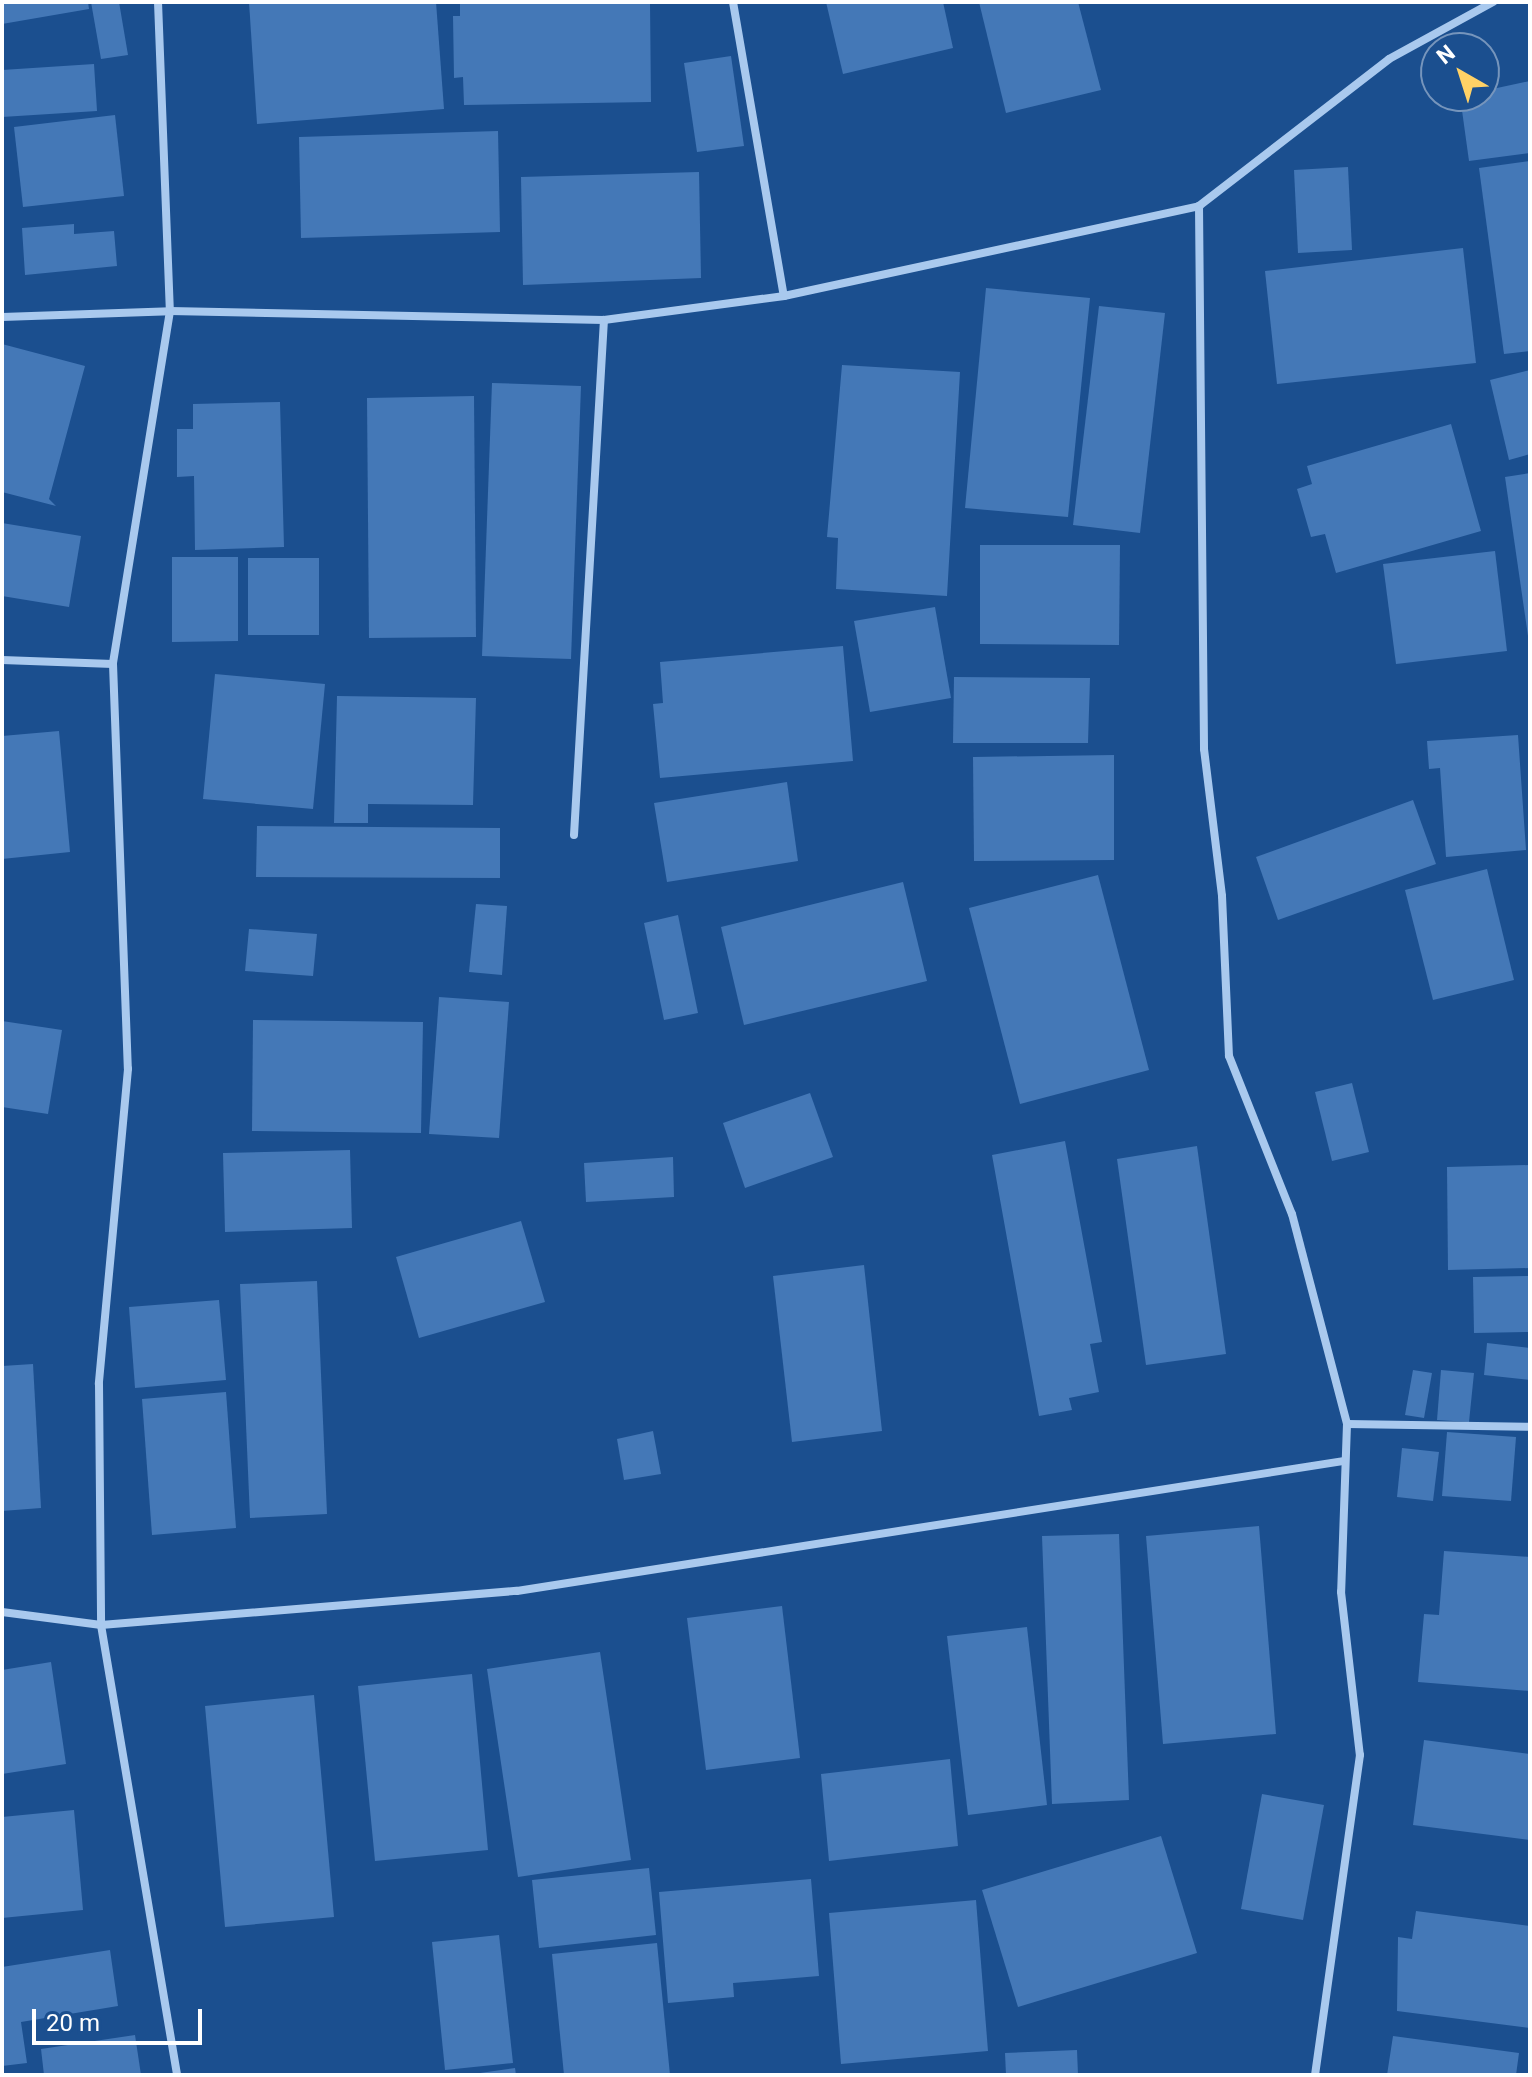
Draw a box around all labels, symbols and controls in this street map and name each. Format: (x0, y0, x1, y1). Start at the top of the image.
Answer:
north arrow (1420, 32, 1500, 112)
text: N (1432, 40, 1460, 69)
scale bar (36, 1993, 206, 2043)
text: 20 m (46, 2009, 100, 2037)

